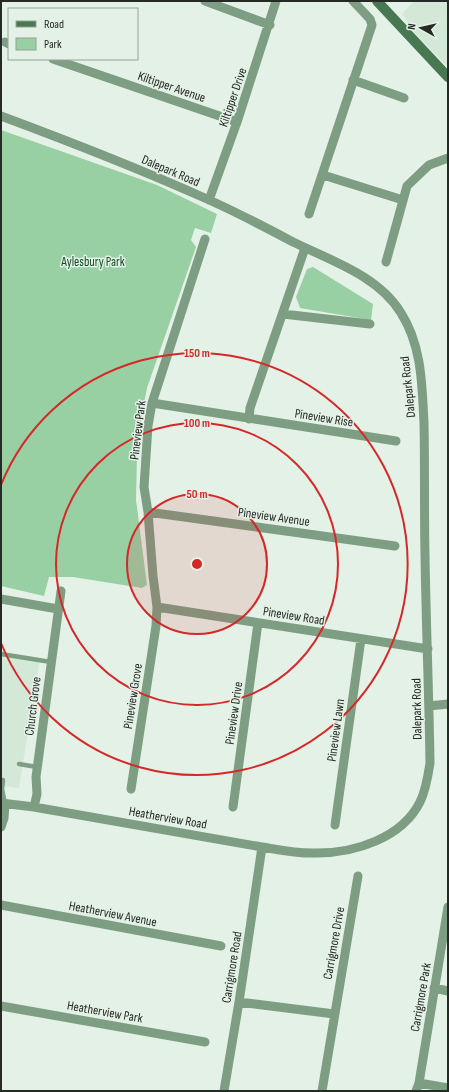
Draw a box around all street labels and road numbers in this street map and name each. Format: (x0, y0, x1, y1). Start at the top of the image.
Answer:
street label: Kiltipper Drive (215, 66, 251, 129)
street label: Kiltipper Avenue (136, 68, 208, 106)
street label: Dalepark Road (139, 151, 202, 190)
street label: Dalepark Road (397, 355, 419, 418)
street label: Pineview Park (126, 400, 150, 461)
street label: Pineview Rise (293, 405, 354, 430)
street label: Pineview Avenue (237, 504, 311, 530)
street label: Pineview Road (262, 603, 326, 629)
street label: Pineview Grove (120, 662, 146, 730)
street label: Church Grove (21, 676, 45, 736)
street label: Dalepark Road (408, 678, 426, 740)
street label: Pineview Drive (222, 681, 246, 746)
street label: Pineview Lawn (324, 698, 348, 763)
street label: Heatherview Road (127, 803, 208, 833)
street label: Heatherview Avenue (67, 898, 158, 930)
street label: Carrigmore Drive (320, 906, 348, 981)
street label: Carrigmore Road (218, 930, 246, 1004)
street label: Carrigmore Park (407, 961, 435, 1033)
street label: Heatherview Park (66, 997, 144, 1027)

